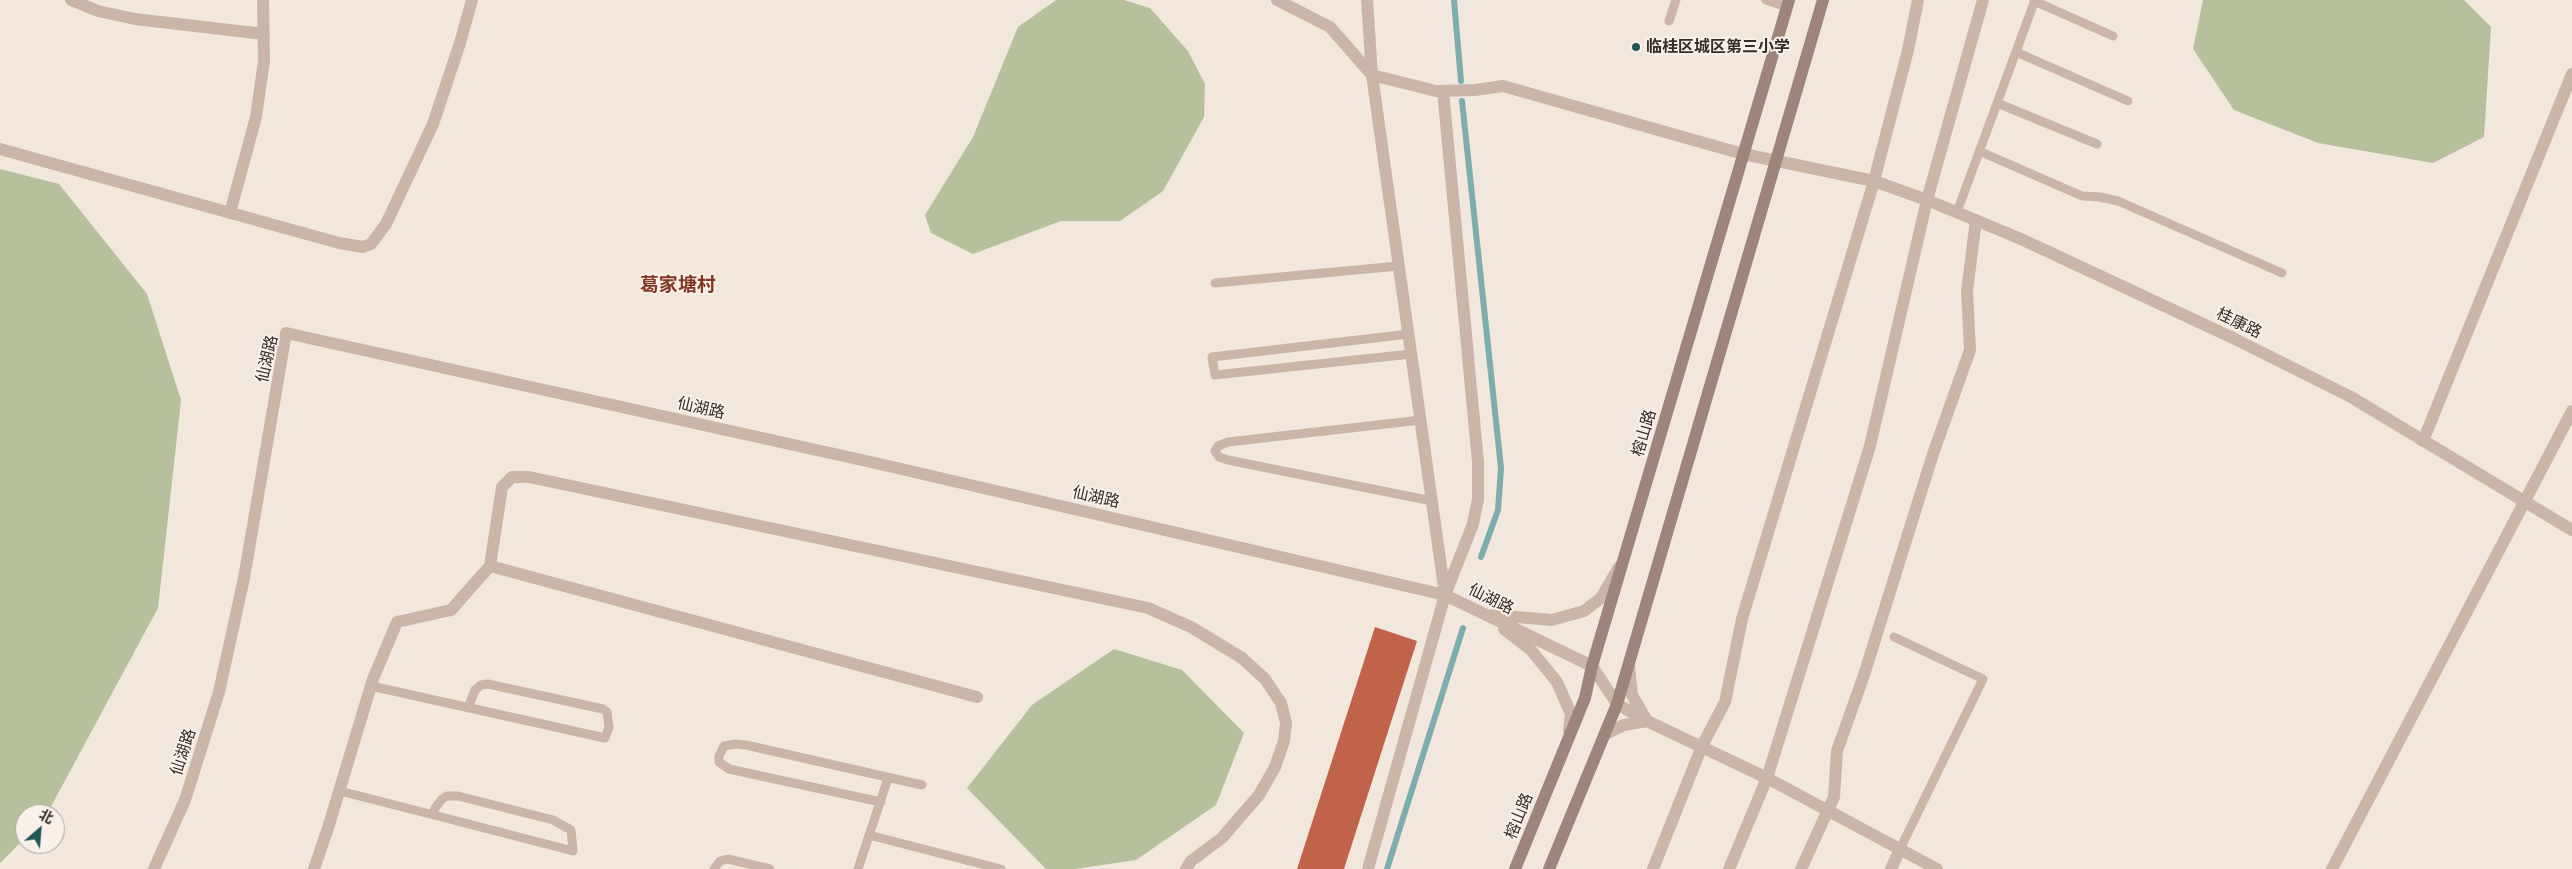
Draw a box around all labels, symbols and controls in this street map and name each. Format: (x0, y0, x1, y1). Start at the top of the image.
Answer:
place label: 临桂区城区第三小学 (1646, 37, 1790, 57)
marker: 临桂区城区第三小学 (1630, 41, 1642, 53)
district label: 葛家塘村 (640, 274, 716, 296)
street label: 桂康路 (2213, 304, 2265, 342)
street label: 仙湖路 (252, 333, 282, 385)
street label: 仙湖路 (675, 393, 727, 423)
street label: 榕山路 (1628, 407, 1660, 459)
street label: 仙湖路 (1070, 482, 1122, 512)
street label: 仙湖路 (1465, 580, 1517, 618)
street label: 仙湖路 (166, 726, 200, 778)
street label: 榕山路 (1501, 790, 1537, 842)
north arrow (15, 804, 65, 854)
text: 北 (36, 805, 57, 827)

